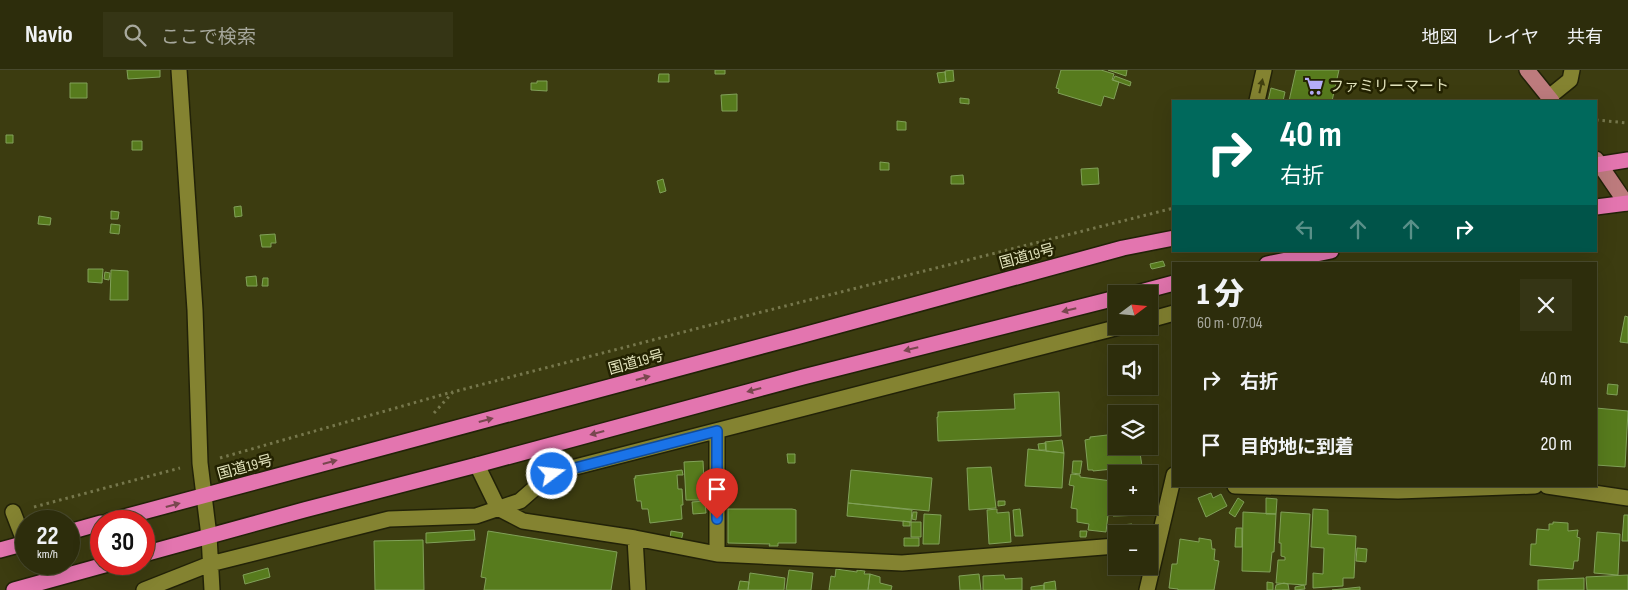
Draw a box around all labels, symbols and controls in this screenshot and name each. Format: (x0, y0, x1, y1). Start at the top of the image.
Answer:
search box (103, 12, 453, 57)
text: Navio (25, 20, 73, 49)
icon: search (121, 21, 149, 49)
text: ここで検索 (161, 26, 256, 49)
text: 地図 (1422, 27, 1458, 48)
text: レイヤ (1486, 27, 1539, 48)
text: 共有 (1567, 27, 1603, 48)
supermarket icon: ファミリーマート (1303, 75, 1325, 97)
place label: ファミリーマート (1329, 77, 1449, 96)
one-way arrow (1257, 78, 1265, 93)
text: 40 m (1280, 114, 1342, 157)
icon: right (1197, 120, 1262, 185)
text: 右折 (1280, 163, 1324, 190)
icon: left (1291, 215, 1319, 243)
icon: ahead (1344, 215, 1372, 243)
icon: ahead (1397, 215, 1425, 243)
icon: right (1450, 215, 1478, 243)
street label: 国道19号 (997, 240, 1057, 273)
text: 1 分 (1197, 277, 1244, 313)
button: close (1520, 279, 1572, 331)
north arrow (1108, 285, 1158, 335)
map controls (1108, 285, 1158, 575)
one-way arrow (1061, 306, 1076, 314)
text: 60 m · 07:04 (1197, 314, 1262, 333)
button: sound (1108, 345, 1158, 395)
street label: 国道19号 (606, 346, 666, 379)
one-way arrow (904, 346, 919, 354)
icon: right (1197, 366, 1225, 394)
text: 40 m (1540, 368, 1572, 391)
text: 右折 (1240, 371, 1278, 394)
one-way arrow (636, 374, 651, 382)
one-way arrow (746, 386, 762, 394)
button: layers (1108, 405, 1158, 455)
one-way arrow (479, 415, 494, 423)
one-way arrow (590, 429, 605, 437)
icon: arrive (1197, 431, 1225, 459)
text: 20 m (1540, 433, 1572, 456)
text: 目的地に到着 (1240, 436, 1354, 459)
position arrow (525, 447, 577, 499)
street label: 国道19号 (215, 451, 275, 484)
one-way arrow (322, 458, 337, 466)
button: + (1108, 465, 1158, 515)
pin (696, 468, 738, 519)
icon: arrive (703, 475, 731, 503)
one-way arrow (165, 500, 180, 508)
speed limit sign: 30 (90, 510, 155, 575)
text: 22 (37, 521, 58, 552)
button: − (1108, 525, 1158, 575)
text: km/h (37, 547, 58, 562)

